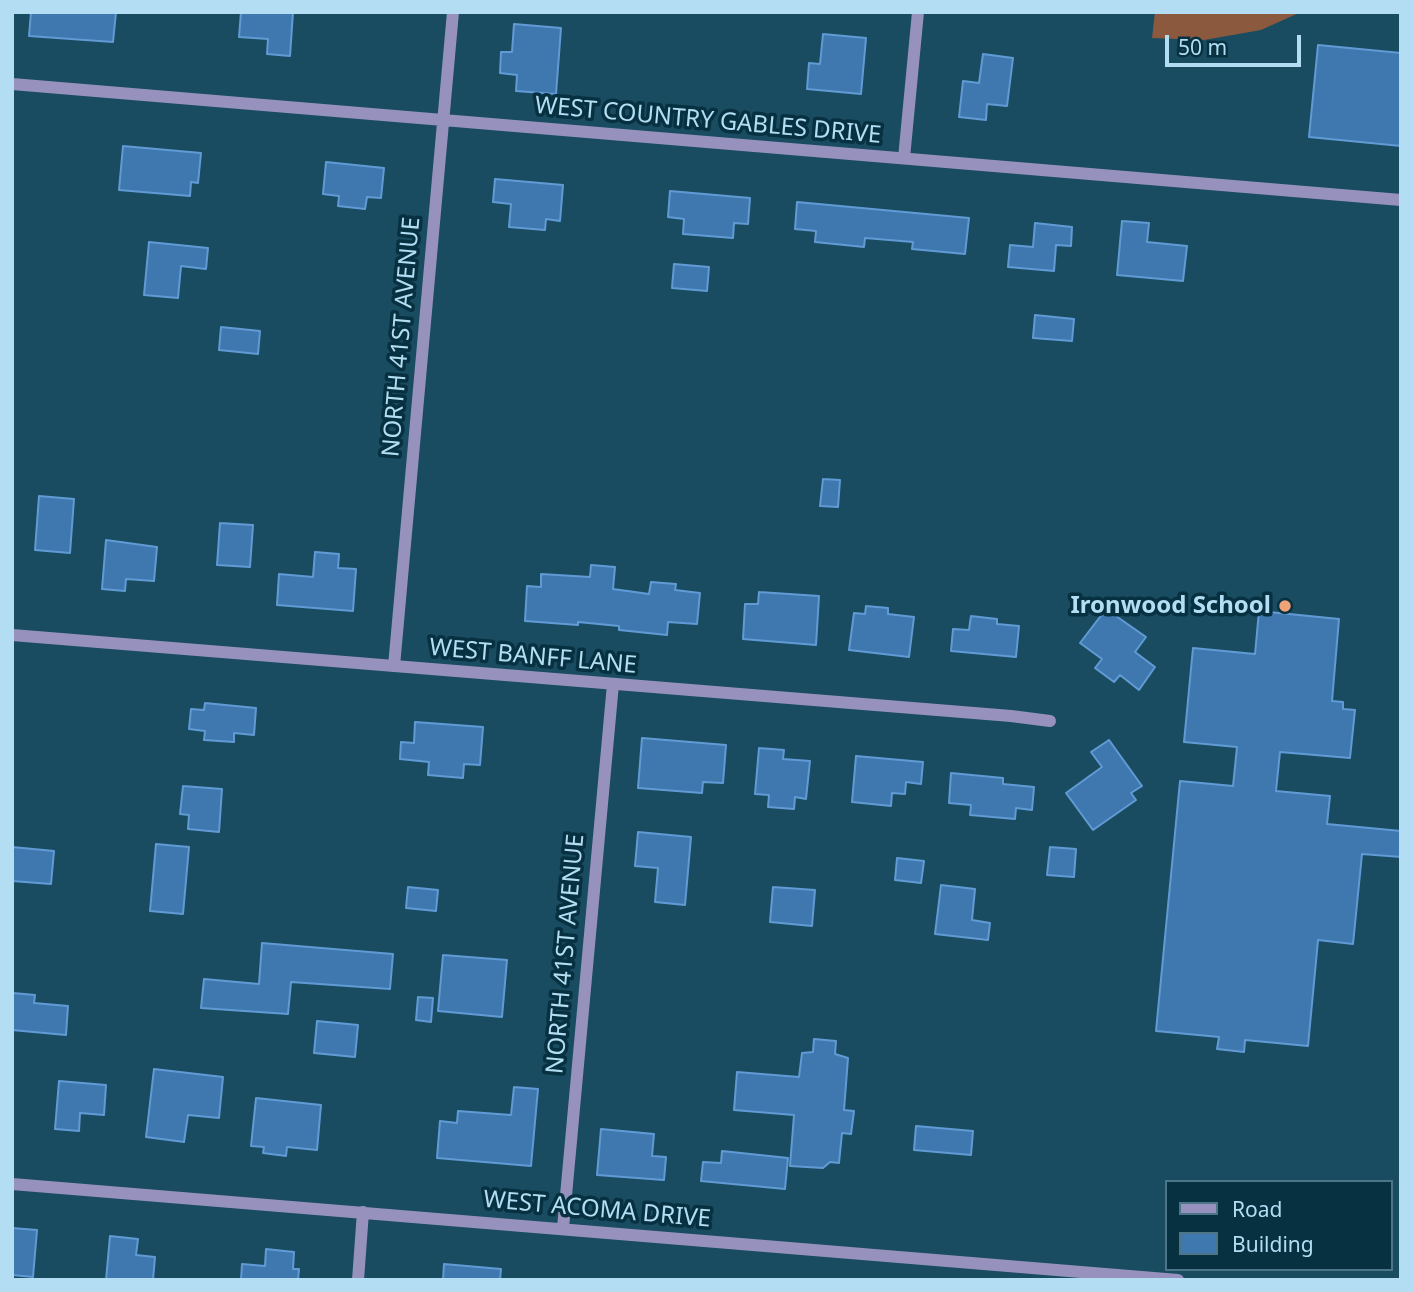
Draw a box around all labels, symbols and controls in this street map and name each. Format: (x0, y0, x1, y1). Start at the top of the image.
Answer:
scale bar (1168, 21, 1304, 65)
text: 50 m (1178, 33, 1227, 61)
street label: WEST COUNTRY GABLES DRIVE (534, 91, 882, 151)
street label: NORTH 41ST AVENUE (377, 216, 427, 458)
place label: Ironwood School (1071, 592, 1271, 620)
marker: Ironwood School (1277, 598, 1293, 614)
street label: WEST BANFF LANE (428, 634, 638, 680)
street label: NORTH 41ST AVENUE (541, 833, 591, 1075)
legend (1164, 1180, 1392, 1271)
street label: WEST ACOMA DRIVE (482, 1186, 712, 1234)
text: Road (1232, 1195, 1282, 1223)
text: Building (1232, 1230, 1314, 1258)

